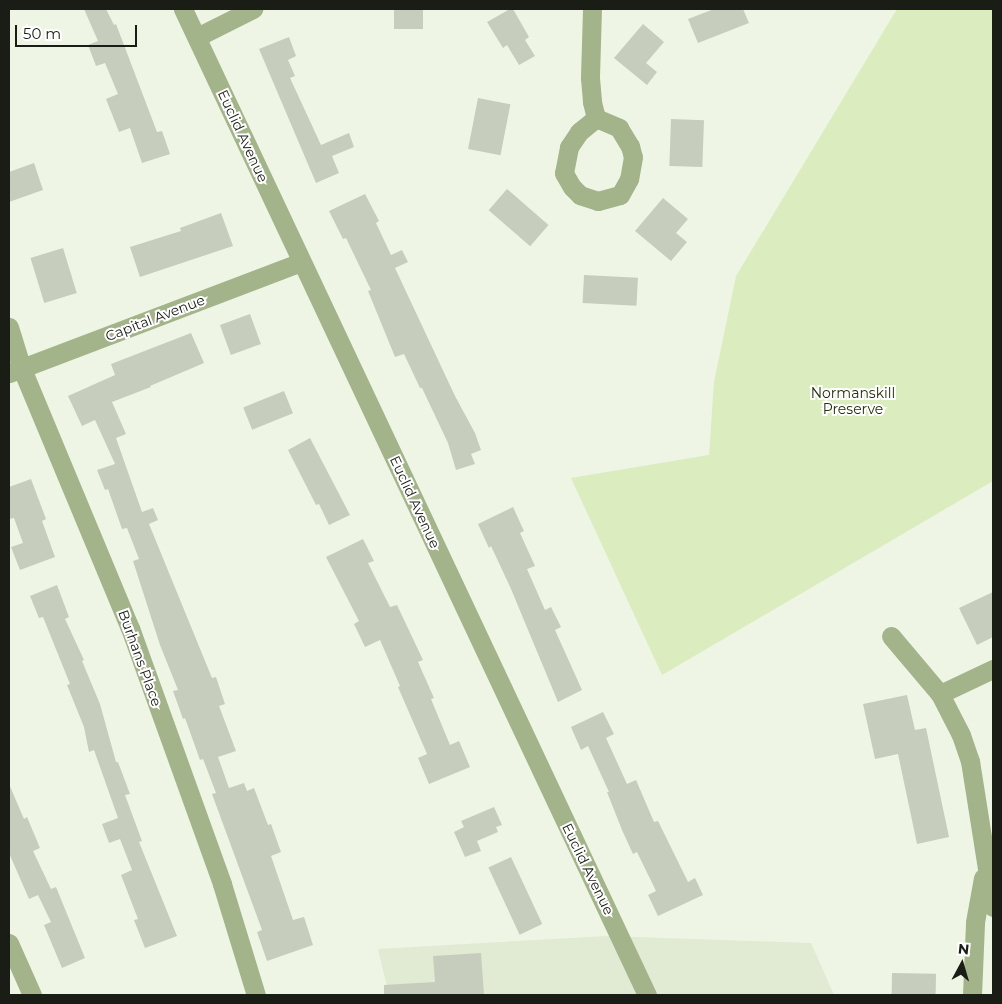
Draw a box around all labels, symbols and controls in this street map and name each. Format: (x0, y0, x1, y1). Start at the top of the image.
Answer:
scale bar (18, 15, 140, 47)
text: 50 m (23, 24, 61, 43)
street label: Euclid Avenue (214, 87, 272, 185)
street label: Capital Avenue (103, 291, 207, 345)
park label: Normanskill Preserve (811, 385, 895, 418)
street label: Euclid Avenue (386, 453, 444, 551)
street label: Burhans Place (115, 607, 165, 709)
street label: Euclid Avenue (559, 820, 617, 918)
north arrow (937, 939, 987, 989)
text: N (957, 940, 970, 959)

